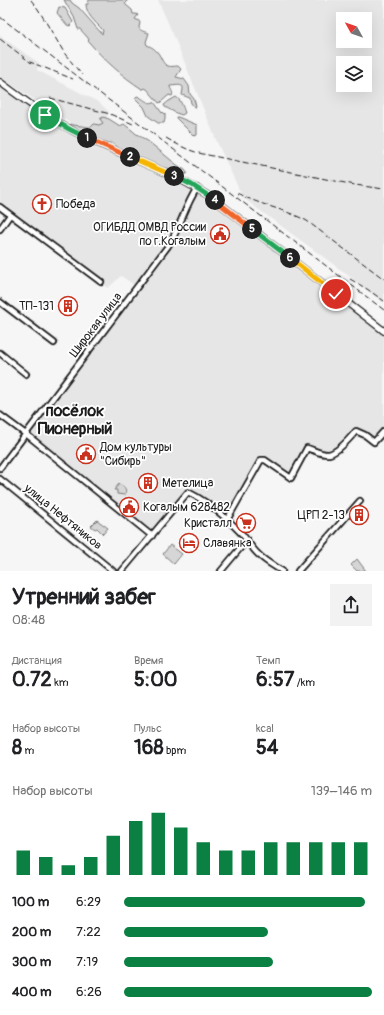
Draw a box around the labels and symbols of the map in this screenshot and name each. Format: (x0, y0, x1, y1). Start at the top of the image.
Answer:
north arrow (336, 12, 372, 48)
pin (28, 98, 62, 132)
pin: 1 (77, 128, 97, 148)
pin: 2 (120, 147, 140, 167)
pin: 3 (164, 166, 184, 186)
pin: 4 (205, 190, 225, 210)
church icon: Победа (31, 193, 53, 215)
place label: Победа (56, 197, 96, 212)
pin: 5 (242, 219, 262, 239)
place label: ОГИБДД ОМВД России по г.Когалым (93, 220, 207, 249)
public building icon: ОГИБДД ОМВД России по г.Когалым (209, 223, 231, 245)
pin: 6 (280, 248, 300, 268)
pin (319, 277, 353, 311)
street label: Широкая улица (67, 289, 125, 360)
building icon: ТП-131 (57, 295, 79, 317)
place label: ТП-131 (19, 299, 54, 314)
district label: посёлок Пионерный (38, 401, 113, 439)
place label: Дом культуры "Сибирь" (99, 440, 172, 469)
public building icon: Дом культуры "Сибирь" (75, 443, 97, 465)
building icon: Метелица (137, 472, 159, 494)
place label: Метелица (162, 476, 214, 491)
street label: улица Нефтяников (20, 480, 105, 553)
public building icon: Когалым 628482 (118, 496, 140, 518)
place label: Когалым 628482 (143, 500, 230, 515)
building icon: ЦРП 2-13 (348, 504, 370, 526)
place label: ЦРП 2-13 (298, 508, 345, 523)
supermarket icon: Кристалл (235, 512, 257, 534)
place label: Кристалл (184, 516, 232, 531)
hotel icon: Славянка (178, 532, 200, 554)
place label: Славянка (203, 536, 252, 551)

